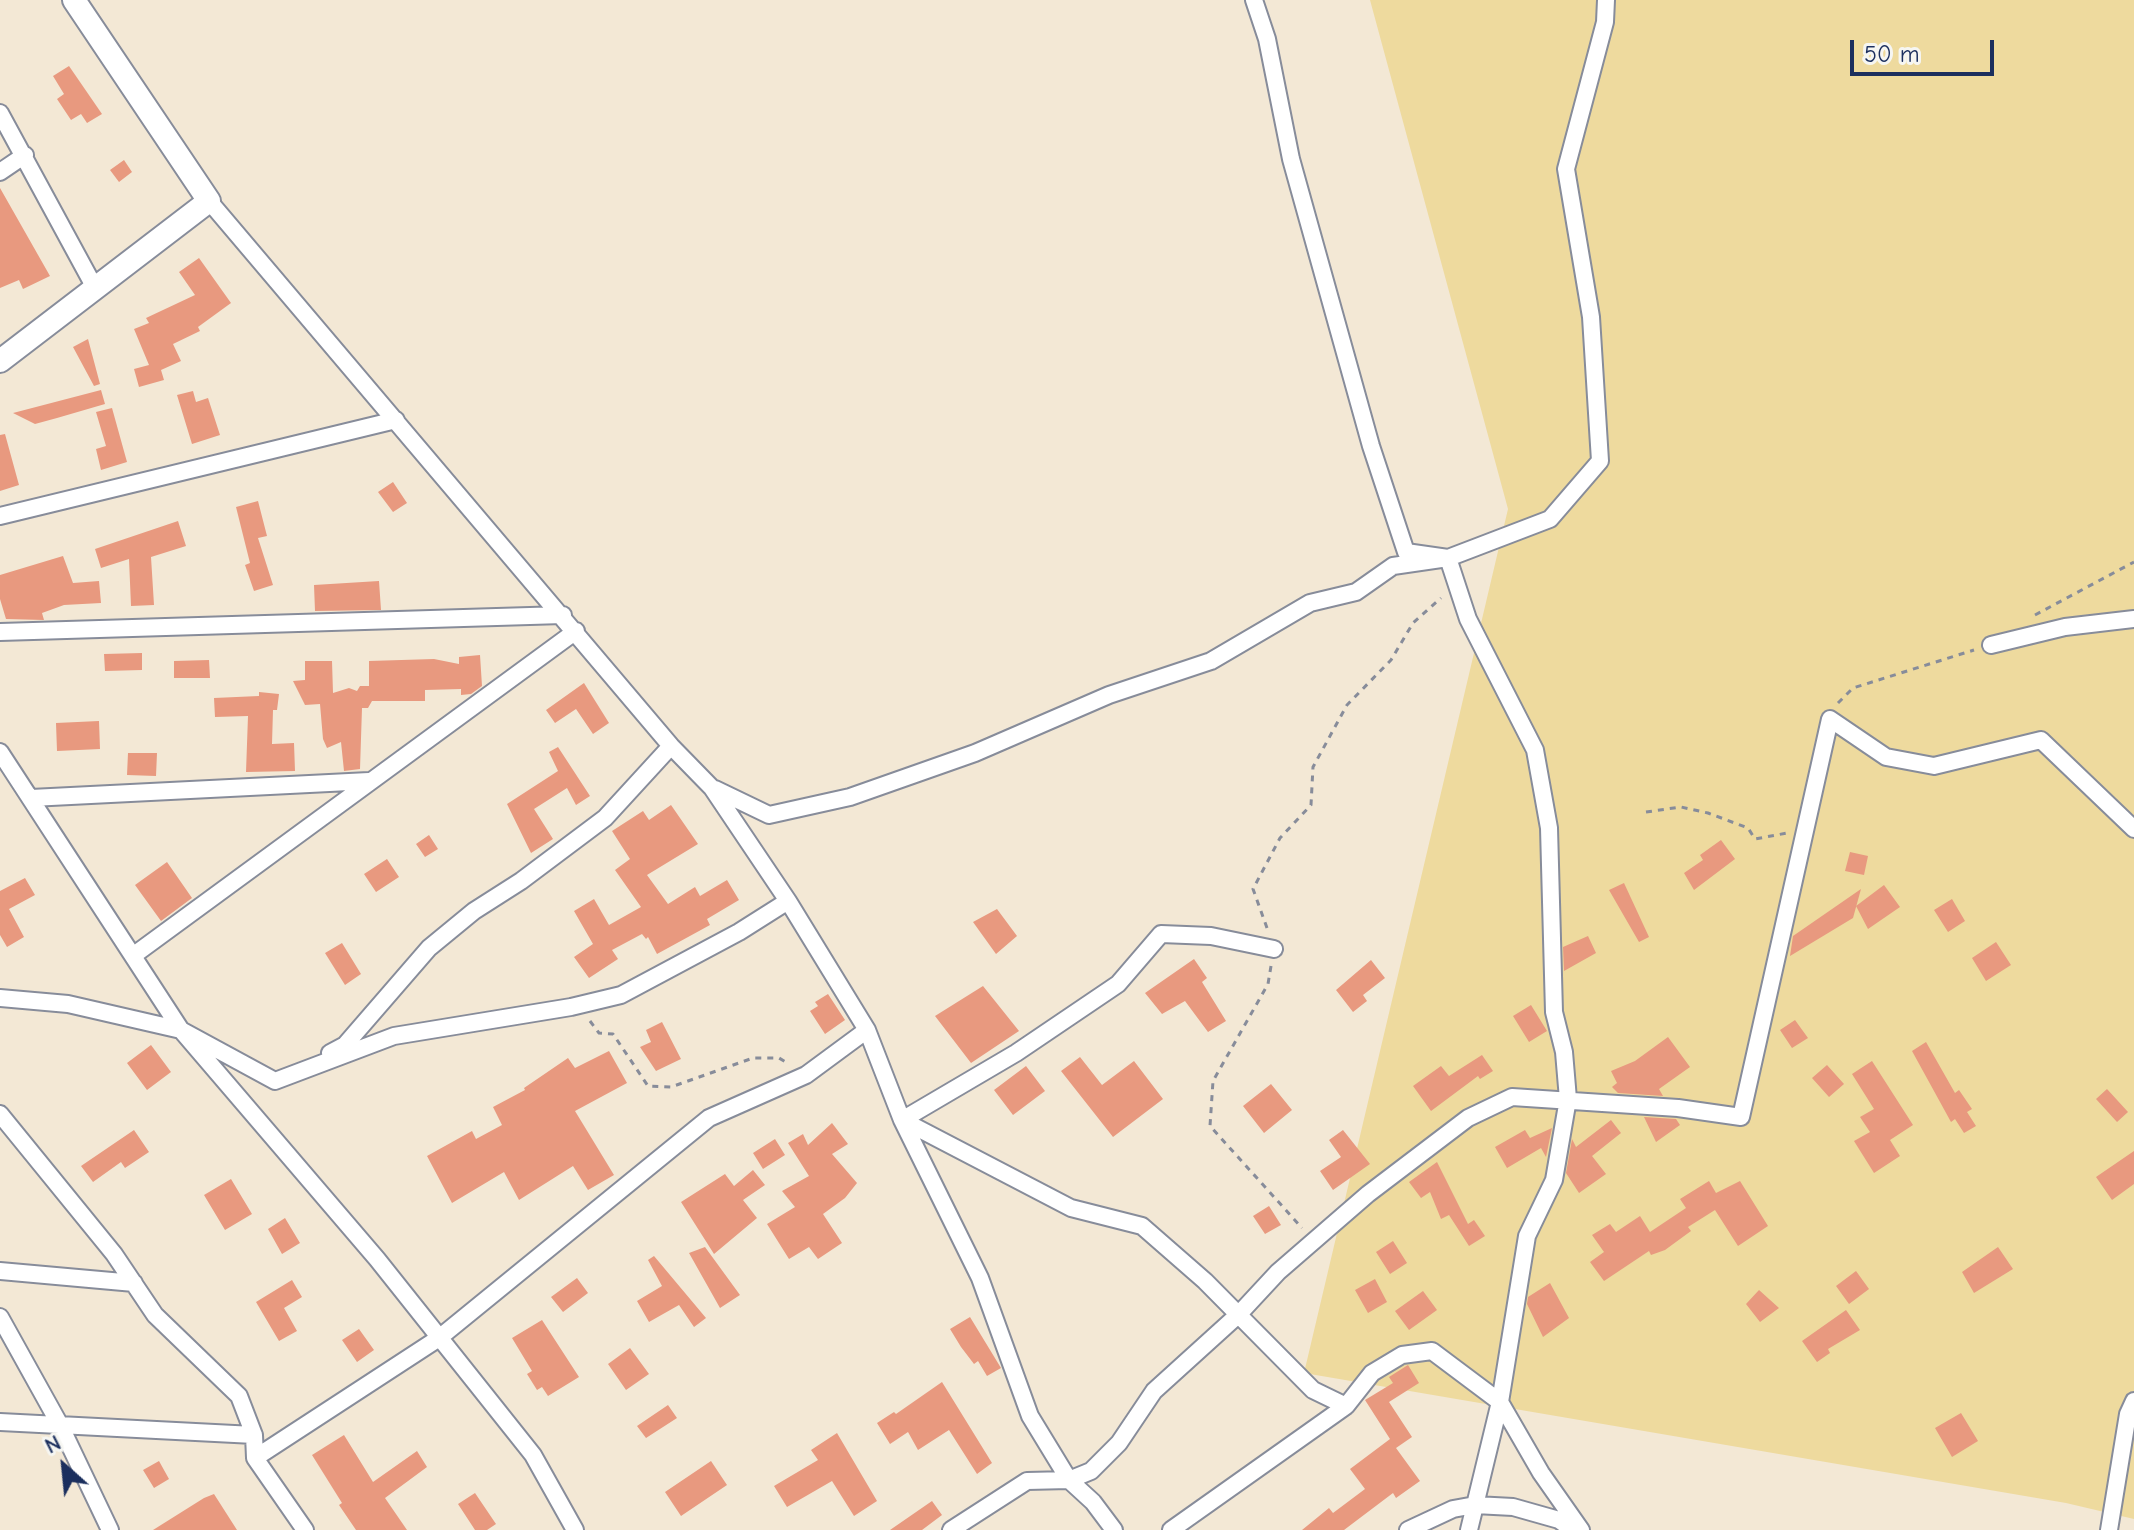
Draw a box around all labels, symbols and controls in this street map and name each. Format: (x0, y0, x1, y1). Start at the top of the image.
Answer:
scale bar (1854, 24, 1998, 74)
text: 50 m (1864, 40, 1920, 68)
north arrow (24, 1426, 104, 1506)
text: N (41, 1430, 65, 1459)

